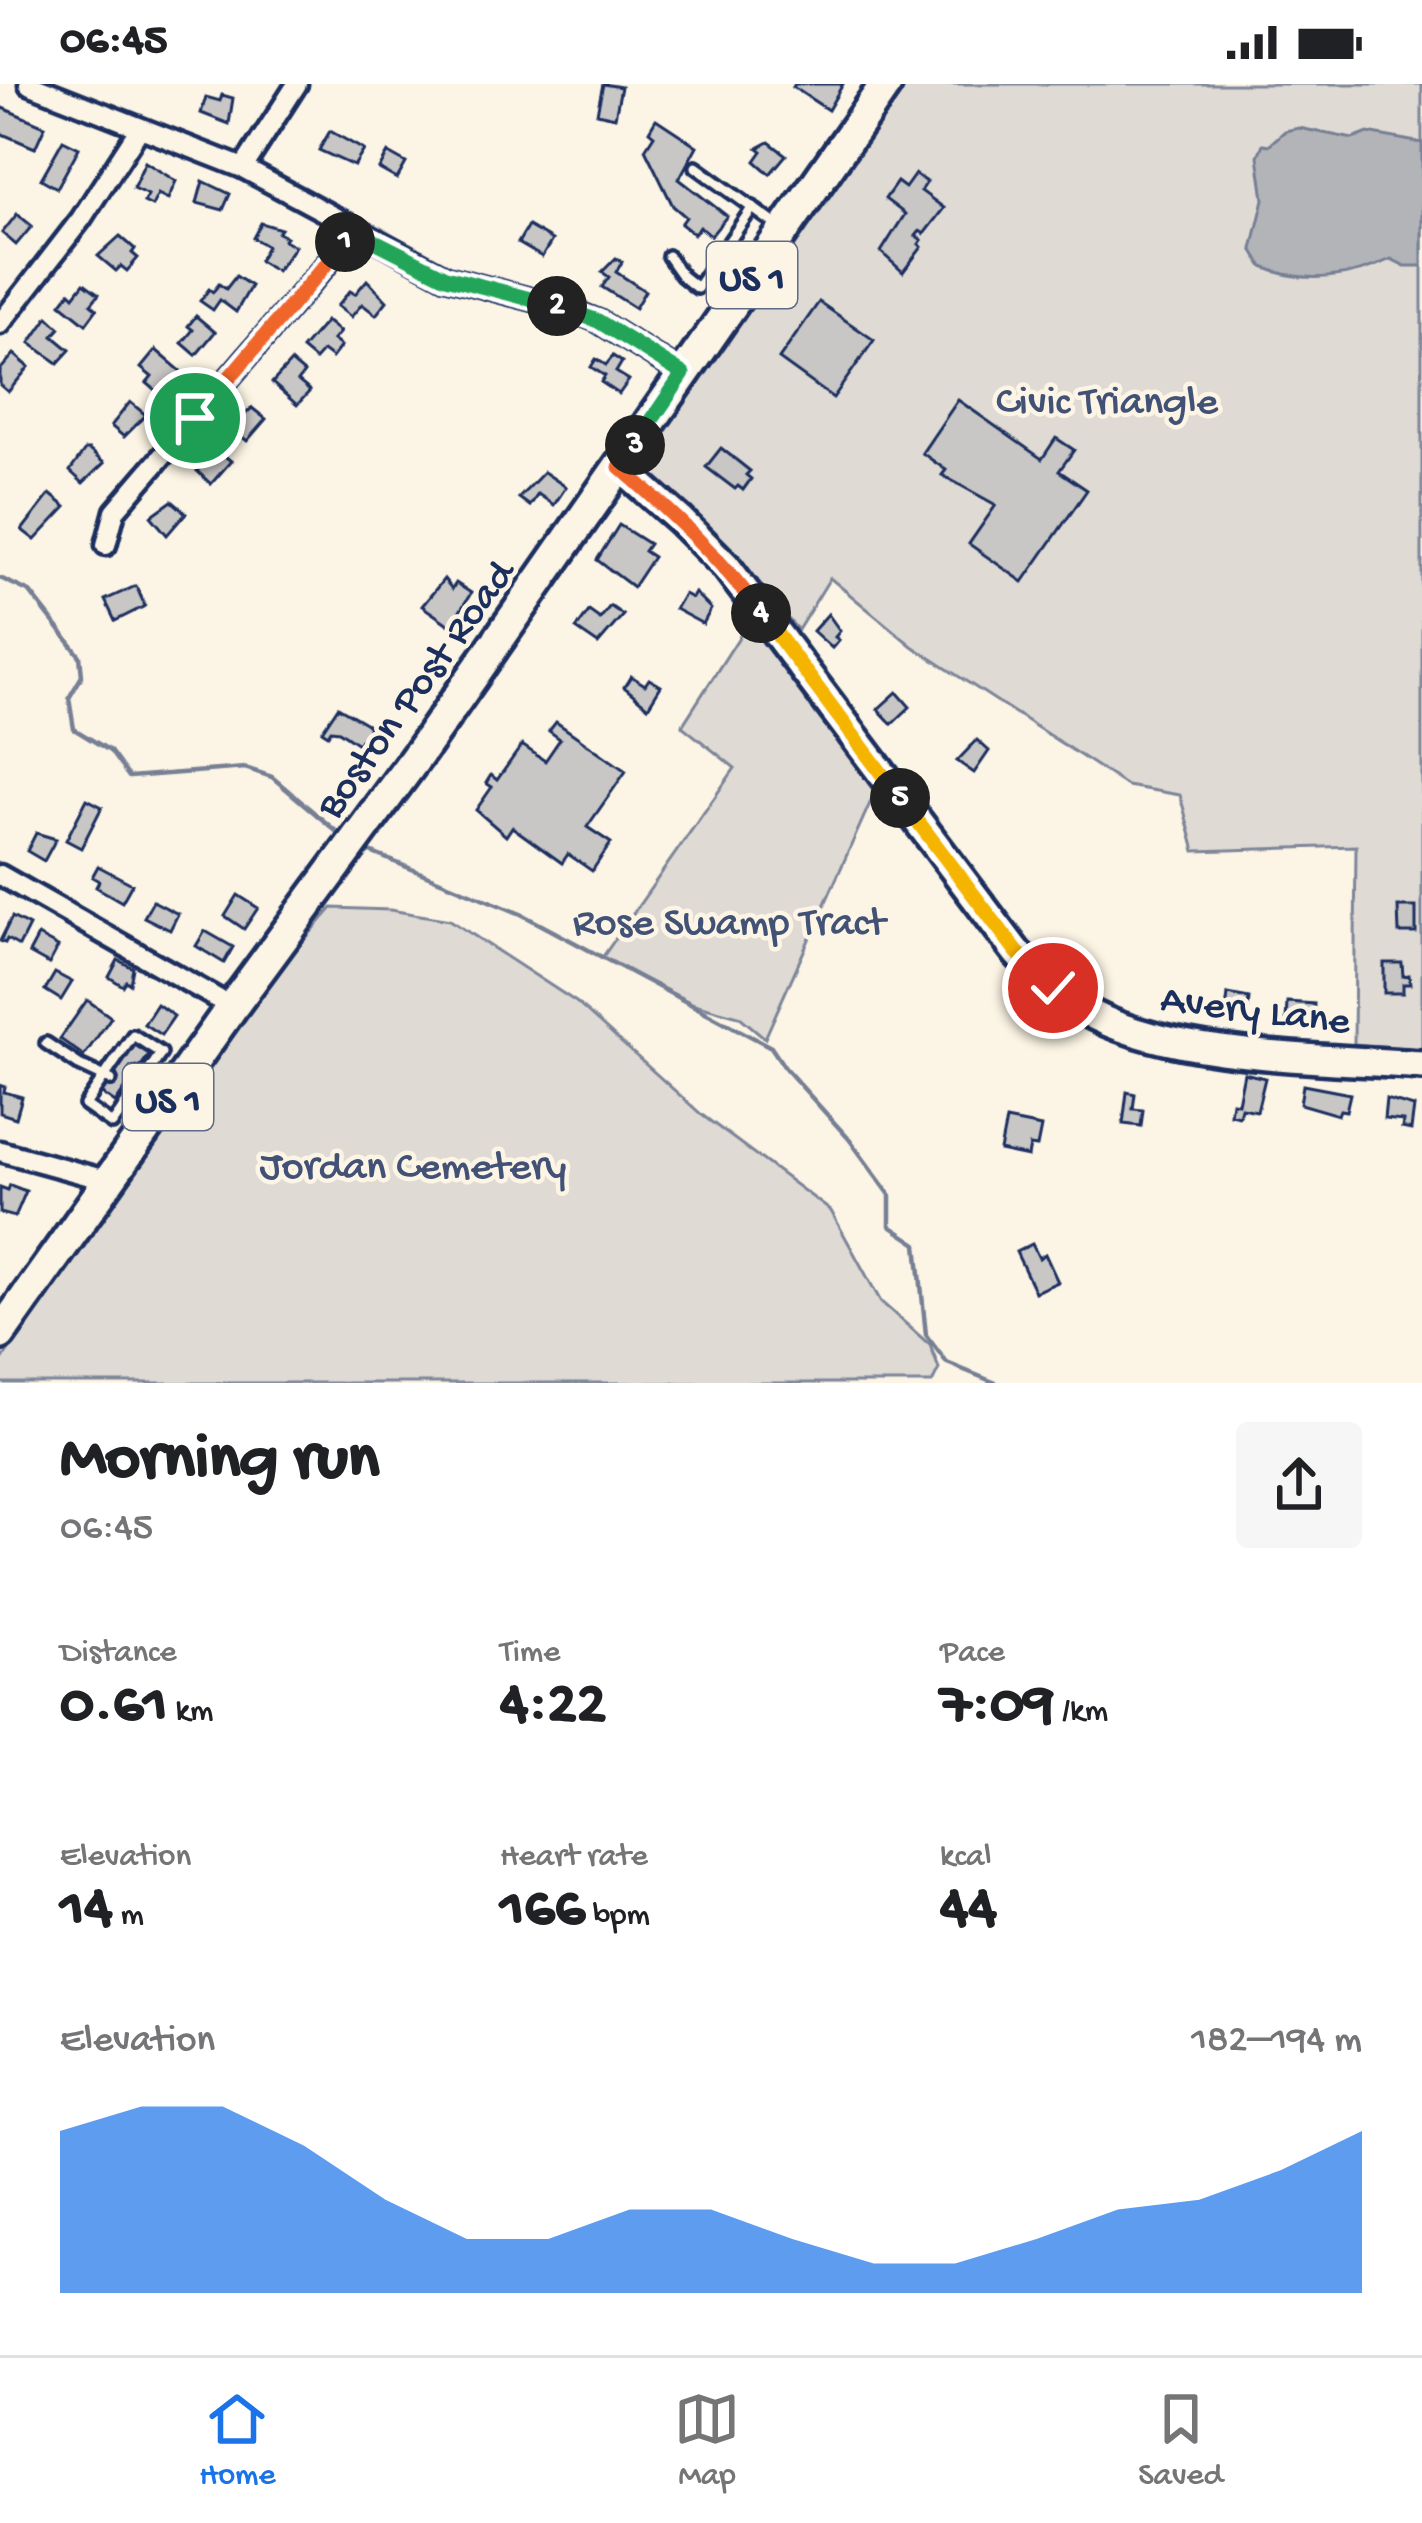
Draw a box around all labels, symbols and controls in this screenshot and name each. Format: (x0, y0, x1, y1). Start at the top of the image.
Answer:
text: 06:45 (60, 16, 167, 69)
pin: 1 (315, 212, 375, 272)
text: 1 (338, 223, 352, 261)
road number: US 1 (707, 242, 797, 308)
pin: 2 (527, 276, 587, 336)
text: 2 (549, 287, 565, 325)
pin (144, 367, 246, 469)
park label: Civic Triangle (996, 380, 1219, 429)
icon: arrive (162, 385, 228, 451)
pin: 3 (605, 415, 665, 475)
text: 3 (626, 426, 644, 464)
street label: Boston Post Road (307, 550, 530, 831)
pin: 4 (731, 583, 791, 643)
text: 4 (753, 594, 769, 632)
pin: 5 (870, 768, 930, 828)
text: 5 (891, 779, 909, 817)
park label: Rose Swamp Tract (573, 901, 889, 950)
pin (1002, 937, 1104, 1039)
icon: check (1020, 955, 1086, 1021)
street label: Avery Lane (1157, 978, 1354, 1050)
road number: US 1 (123, 1064, 213, 1130)
park label: Jordan Cemetery (259, 1145, 567, 1194)
button: share (1236, 1422, 1362, 1548)
text: Morning run (60, 1423, 379, 1501)
text: 06:45 (60, 1507, 153, 1553)
text: Distance (60, 1635, 177, 1673)
text: Time (500, 1635, 560, 1673)
text: Pace (940, 1635, 1005, 1673)
text: 0.61 (60, 1673, 168, 1743)
text: 4:22 (500, 1673, 606, 1743)
text: 7:09 (940, 1673, 1054, 1743)
text: km (168, 1694, 214, 1732)
text: /km (1054, 1694, 1108, 1732)
text: Elevation (60, 1839, 191, 1877)
text: Heart rate (500, 1839, 648, 1877)
text: kcal (940, 1839, 992, 1877)
text: 14 (60, 1877, 113, 1947)
text: 166 (500, 1877, 585, 1947)
text: 44 (940, 1877, 997, 1947)
text: m (113, 1898, 144, 1936)
text: bpm (585, 1898, 650, 1936)
text: Elevation (60, 2019, 215, 2065)
text: 182–194 m (1191, 2019, 1362, 2065)
tab: Home (199, 2386, 276, 2496)
tab: Map (674, 2386, 740, 2496)
tab: Saved (1138, 2386, 1223, 2496)

